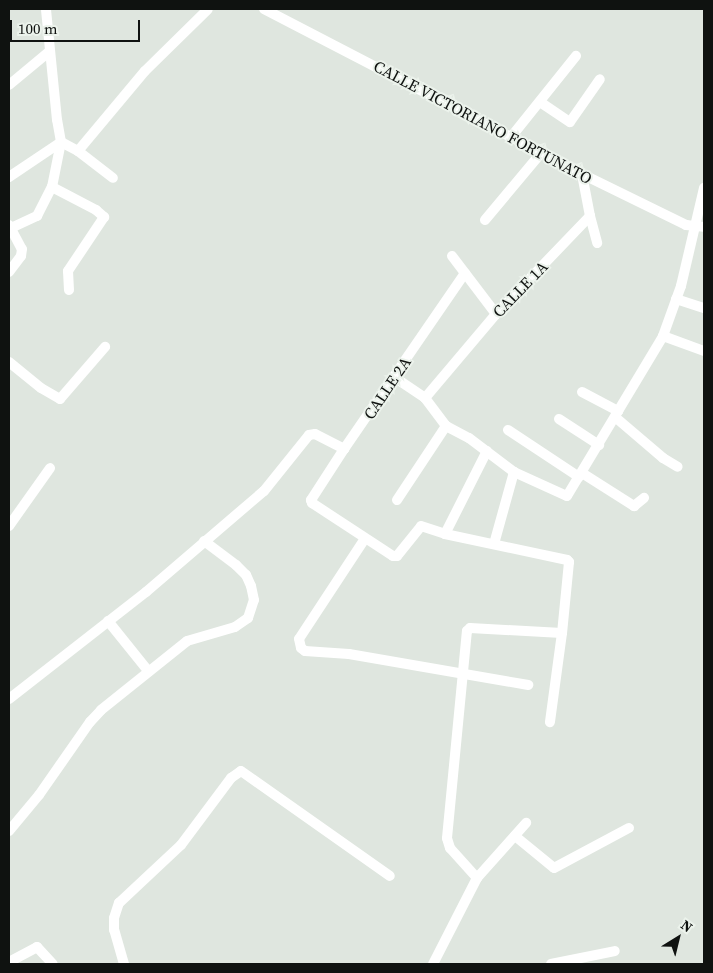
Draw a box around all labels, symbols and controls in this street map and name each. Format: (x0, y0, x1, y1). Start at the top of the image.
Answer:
scale bar (12, 10, 142, 42)
text: 100 m (18, 18, 58, 39)
street label: CALLE VICTORIANO FORTUNATO (370, 56, 596, 188)
street label: CALLE 1A (488, 257, 552, 321)
street label: CALLE 2A (359, 353, 415, 423)
north arrow (653, 913, 703, 963)
text: N (677, 915, 697, 937)

